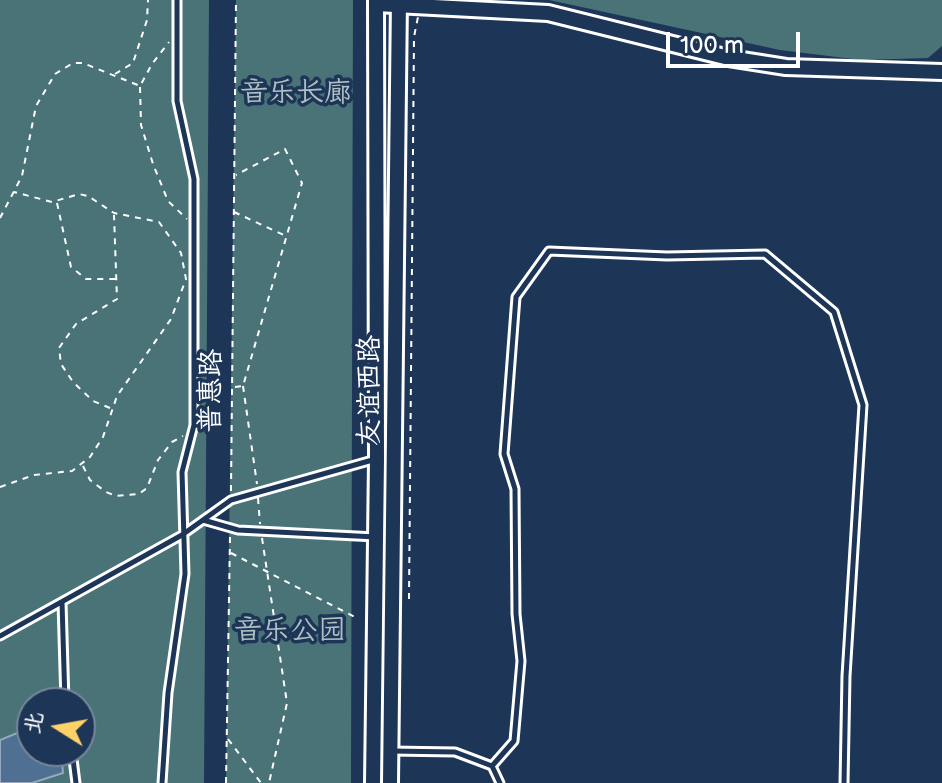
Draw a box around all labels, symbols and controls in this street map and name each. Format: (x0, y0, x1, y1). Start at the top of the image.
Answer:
scale bar (670, 16, 804, 66)
text: 100 m (680, 31, 744, 60)
park label: 音乐长廊 (240, 77, 352, 111)
street label: 友谊西路 (354, 335, 388, 447)
street label: 普惠路 (194, 349, 230, 433)
park label: 音乐公园 (234, 615, 346, 649)
north arrow (16, 687, 96, 767)
text: 北 (19, 709, 49, 736)

